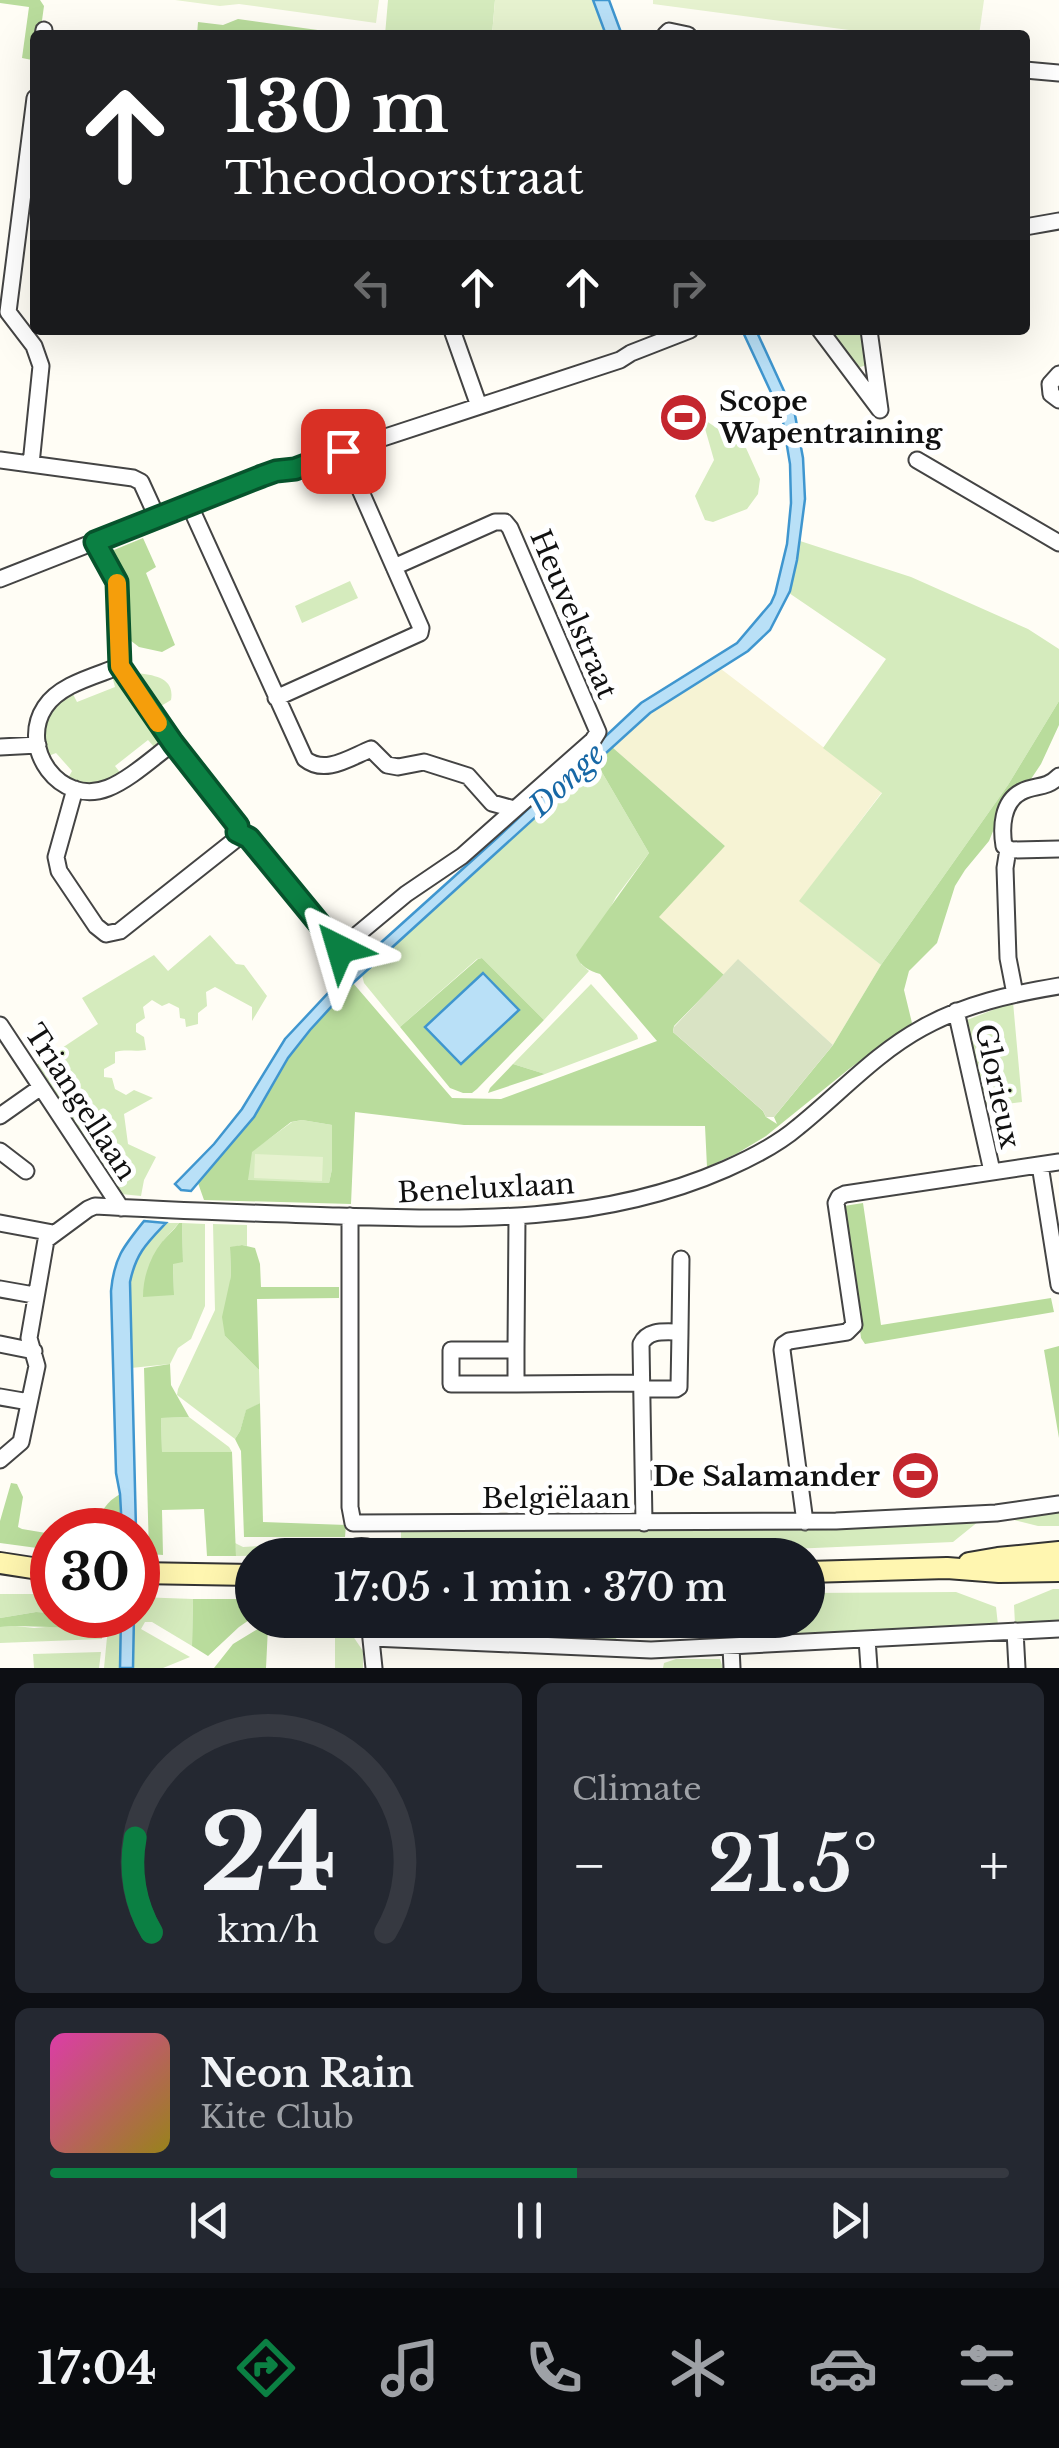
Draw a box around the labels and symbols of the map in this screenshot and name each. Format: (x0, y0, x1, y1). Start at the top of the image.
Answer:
place label: Scope Wapentraining (718, 384, 943, 451)
sports icon: Scope Wapentraining (658, 391, 710, 443)
pin (301, 409, 386, 494)
street label: Heuvelstraat (522, 525, 625, 704)
water label: Donge (521, 735, 612, 824)
position arrow (288, 897, 392, 1001)
street label: Triangellaan (17, 1018, 144, 1187)
street label: Glorieux (967, 1021, 1028, 1152)
street label: Beneluxlaan (397, 1166, 575, 1211)
sports icon: De Salamander (889, 1450, 941, 1502)
place label: De Salamander (653, 1459, 880, 1494)
street label: Belgiëlaan (482, 1481, 630, 1516)
speed limit sign: 30 (30, 1508, 160, 1638)

